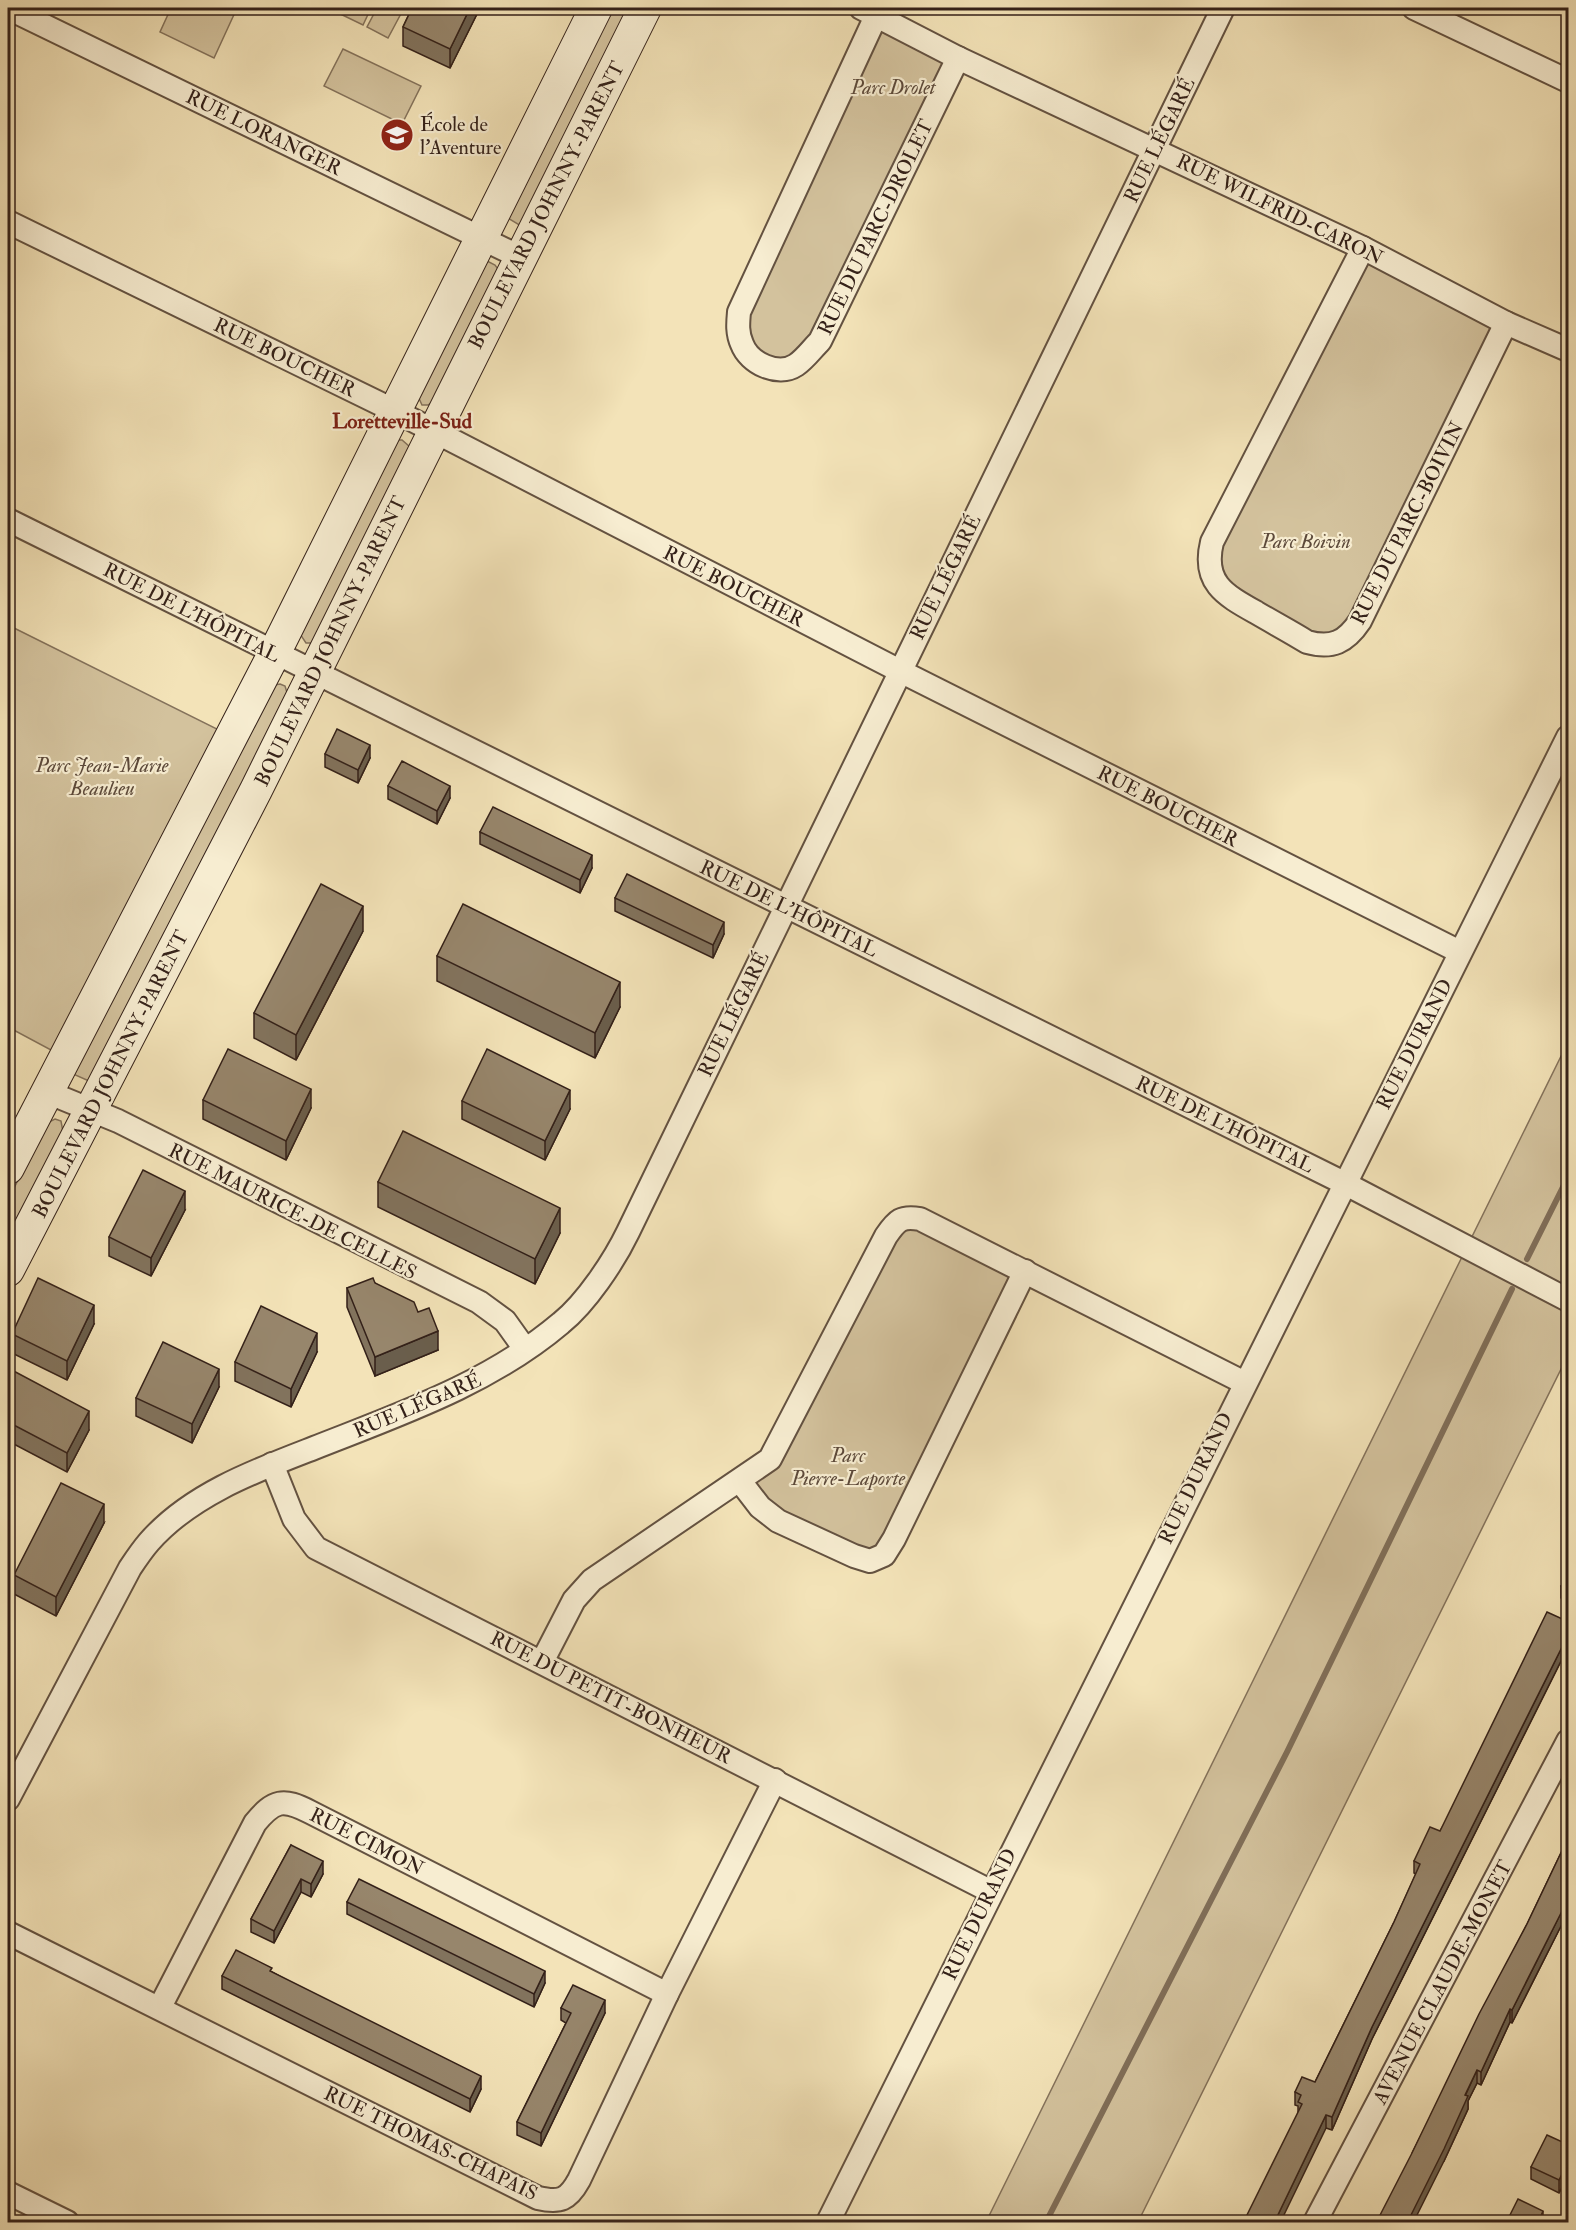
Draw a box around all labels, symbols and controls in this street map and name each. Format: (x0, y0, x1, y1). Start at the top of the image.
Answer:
street label: BOULEVARD JOHNNY-PARENT (463, 57, 630, 353)
street label: RUE LÉGARÉ (1117, 73, 1201, 207)
park label: Parc Drolet (849, 75, 937, 100)
street label: RUE LORANGER (182, 84, 346, 181)
place label: École de l'Aventure (420, 111, 501, 160)
street label: RUE DU PARC-DROLET (812, 115, 939, 339)
school or university icon: École de l'Aventure (379, 117, 415, 153)
street label: RUE WILFRID-CARON (1172, 148, 1387, 270)
street label: RUE BOUCHER (210, 312, 360, 403)
district label: Loretteville-Sud (332, 408, 473, 435)
street label: RUE DU PARC-BOIVIN (1345, 417, 1470, 629)
street label: BOULEVARD JOHNNY-PARENT (249, 492, 412, 790)
street label: RUE LÉGARÉ (903, 510, 987, 644)
park label: Parc Boivin (1260, 529, 1351, 554)
street label: RUE BOUCHER (659, 540, 809, 633)
street label: RUE DE L'HÔPITAL (99, 556, 285, 668)
park label: Parc Jean-Marie Beaulieu (34, 753, 169, 801)
street label: RUE BOUCHER (1093, 760, 1243, 853)
street label: RUE DE L'HÔPITAL (696, 854, 883, 963)
street label: BOULEVARD JOHNNY-PARENT (27, 926, 194, 1222)
street label: RUE LÉGARÉ (691, 947, 775, 1081)
street label: RUE DURAND (1371, 975, 1458, 1114)
street label: RUE DE L'HÔPITAL (1132, 1070, 1319, 1179)
street label: RUE MAURICE-DE CELLES (164, 1138, 421, 1285)
street label: RUE LÉGARÉ (349, 1366, 485, 1444)
street label: RUE DURAND (1153, 1408, 1238, 1548)
park label: Parc Pierre-Laporte (790, 1443, 905, 1491)
street label: RUE DU PETIT-BONHEUR (486, 1626, 736, 1770)
street label: RUE CIMON (305, 1802, 428, 1881)
street label: RUE DURAND (937, 1844, 1022, 1984)
street label: AVENUE CLAUDE-MONET (1367, 1856, 1518, 2109)
street label: RUE THOMAS-CHAPAIS (320, 2081, 542, 2206)

